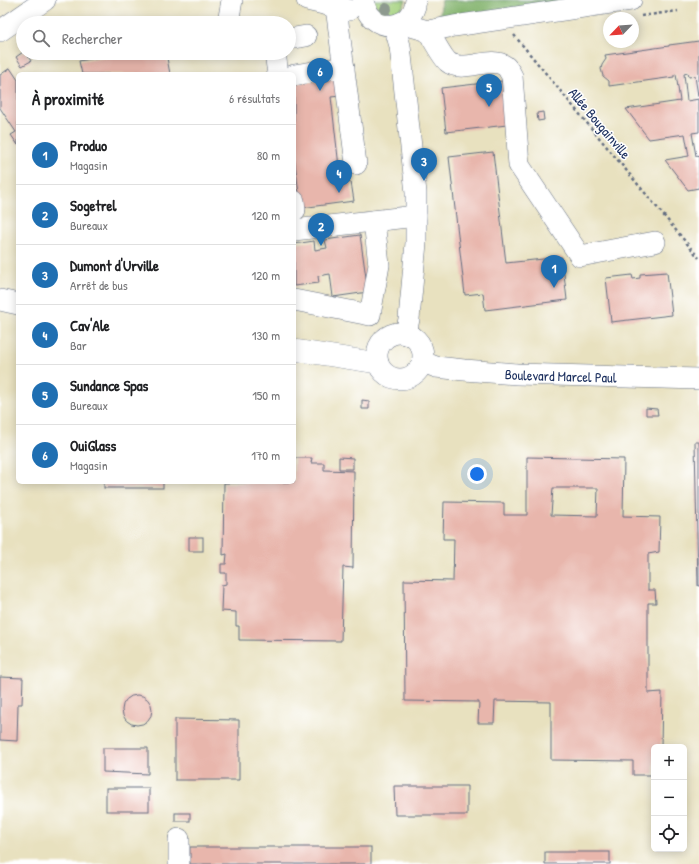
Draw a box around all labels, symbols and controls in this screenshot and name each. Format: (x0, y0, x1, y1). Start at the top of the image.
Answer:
north arrow (603, 12, 639, 48)
search box (16, 16, 296, 60)
icon: search (30, 27, 52, 49)
text: Rechercher (62, 28, 123, 49)
pin: 6 (307, 58, 333, 91)
pin: 5 (476, 74, 502, 107)
street label: Allée Bougainville (564, 84, 636, 163)
text: À proximité (32, 87, 104, 110)
text: 6 résultats (229, 89, 280, 107)
text: Produo (70, 135, 107, 156)
text: 1 (43, 146, 47, 164)
text: 80 m (257, 146, 280, 164)
pin: 3 (411, 148, 437, 181)
text: Magasin (70, 156, 108, 174)
pin: 4 (326, 160, 352, 193)
text: Sogetrel (70, 195, 116, 216)
text: 2 (42, 206, 48, 224)
text: 120 m (252, 206, 280, 224)
pin: 2 (308, 213, 334, 246)
text: Bureaux (70, 216, 108, 234)
text: Dumont d'Urville (70, 255, 159, 276)
pin: 1 (541, 255, 567, 288)
text: 3 (42, 266, 48, 284)
text: 120 m (252, 266, 280, 284)
text: Arrêt de bus (70, 276, 128, 294)
text: Cav'Ale (70, 315, 110, 336)
text: 4 (43, 326, 47, 344)
text: 130 m (252, 326, 280, 344)
text: Bar (70, 336, 87, 354)
street label: Boulevard Marcel Paul (504, 364, 617, 386)
text: Sundance Spas (70, 375, 148, 396)
text: 5 (42, 386, 48, 404)
text: 150 m (252, 386, 280, 404)
text: Bureaux (70, 396, 108, 414)
text: OuiGlass (70, 435, 116, 456)
text: 6 (42, 446, 48, 464)
text: 170 m (251, 446, 280, 464)
text: Magasin (70, 456, 108, 474)
your location (467, 464, 487, 484)
map controls (651, 744, 687, 852)
button: + (651, 744, 687, 780)
button: − (651, 780, 687, 816)
button: locate (651, 816, 687, 852)

